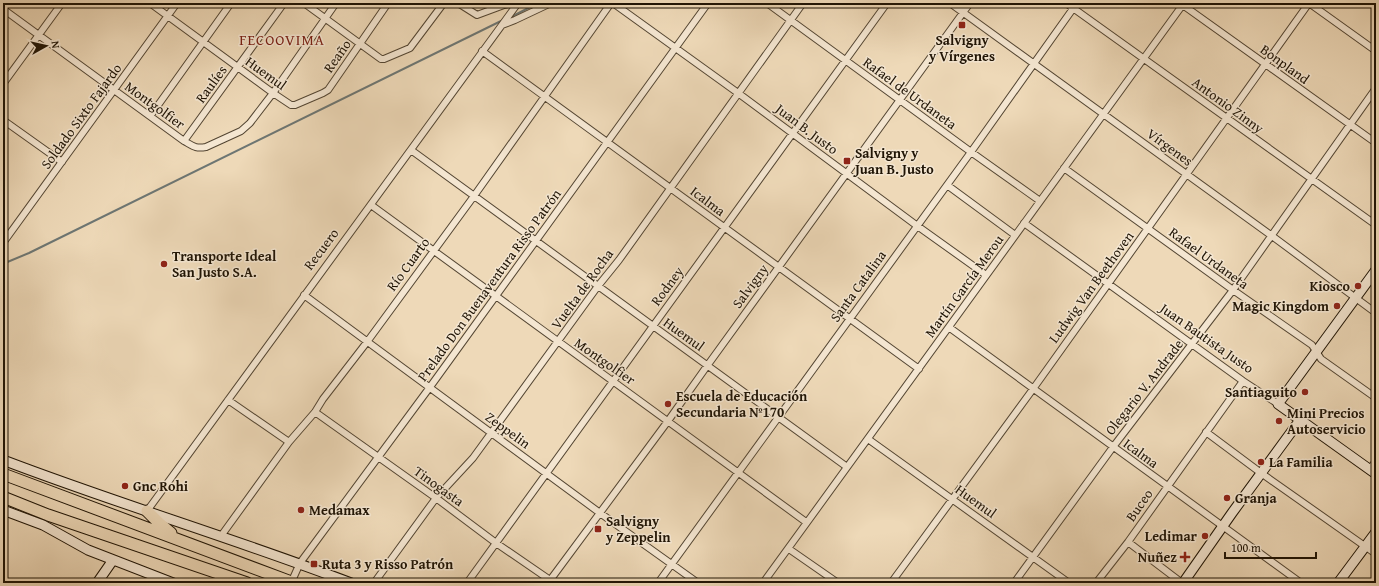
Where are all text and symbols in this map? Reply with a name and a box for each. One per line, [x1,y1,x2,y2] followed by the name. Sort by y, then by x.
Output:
[957,20,967,30] marker: Salvigny y Vírgenes
[26,26,66,66] north arrow
[239,29,325,50] district label: FECOOVIMA
[928,30,995,66] place label: Salvigny y Vírgenes
[318,35,356,77] street label: Reaño
[1256,39,1314,89] street label: Bonpland
[47,40,64,50] text: N
[241,51,291,95] street label: Huemul
[859,52,961,134] street label: Rafael de Urdaneta
[36,59,126,173] street label: Soldado Sixto Fajardo
[190,61,232,107] street label: Raulíes
[1188,72,1268,138] street label: Antonio Zinny
[121,76,189,134] street label: Montgolfier
[770,98,842,159] street label: Juan B. Justo
[1143,124,1197,170] street label: Vírgenes
[853,143,934,179] place label: Salvigny y Juan B. Justo
[842,156,852,166] marker: Salvigny y Juan B. Justo
[686,181,730,221] street label: Icalma
[412,185,566,385] street label: Prelado Don Buenaventura Risso Patrón
[1165,222,1253,294] street label: Rafael Urdaneta
[299,224,343,274] street label: Recuero
[1044,227,1138,347] street label: Ludwig Van Beethoven
[920,230,1008,341] street label: Martín García Merou
[382,233,434,295] street label: Río Cuarto
[546,245,618,333] street label: Vuelta de Rocha
[172,246,277,282] place label: Transporte Ideal San Justo S.A.
[825,246,891,326] street label: Santa Catalina
[159,259,169,269] marker: Transporte Ideal San Justo S.A.
[727,260,773,312] street label: Salvigny
[646,262,688,310] street label: Rodney
[1309,276,1351,296] place label: Kiosco
[1353,281,1363,291] marker: Kiosco
[1232,296,1329,316] place label: Magic Kingdom
[1154,297,1258,378] street label: Juan Bautista Justo
[1332,301,1342,311] marker: Magic Kingdom
[659,312,709,356] street label: Huemul
[570,333,640,389] street label: Montgolfier
[1100,335,1188,439] street label: Olegario V. Andrade
[1225,382,1298,402] place label: Santiaguito
[676,386,808,422] place label: Escuela de Educación Secundaria Nº170
[1300,387,1310,397] marker: Santiaguito
[663,399,673,409] marker: Escuela de Educación Secundaria Nº170
[1287,403,1366,439] place label: Mini Precios Autoservicio
[481,407,535,453] street label: Zeppelin
[1274,416,1284,426] marker: Mini Precios Autoservicio
[1119,433,1163,473] street label: Icalma
[1269,452,1333,472] place label: La Familia
[1256,457,1266,467] marker: La Familia
[410,461,468,511] street label: Tinogasta
[133,476,189,496] place label: Gnc Rohi
[951,479,1001,523] street label: Huemul
[120,481,130,491] marker: Gnc Rohi
[1121,485,1157,525] street label: Buceo
[1235,488,1277,508] place label: Granja
[1222,493,1232,503] marker: Granja
[309,500,370,520] place label: Medamax
[296,505,306,515] marker: Medamax
[605,511,671,547] place label: Salvigny y Zeppelin
[593,524,603,534] marker: Salvigny y Zeppelin
[1145,526,1198,546] place label: Ledimar
[1200,531,1210,541] marker: Ledimar
[1225,534,1316,560] scale bar
[1231,539,1261,556] text: 100 m
[1138,547,1177,567] place label: Nuñez
[1180,552,1190,562] marker: Nuñez
[322,554,454,574] place label: Ruta 3 y Risso Patrón
[309,559,319,569] marker: Ruta 3 y Risso Patrón

